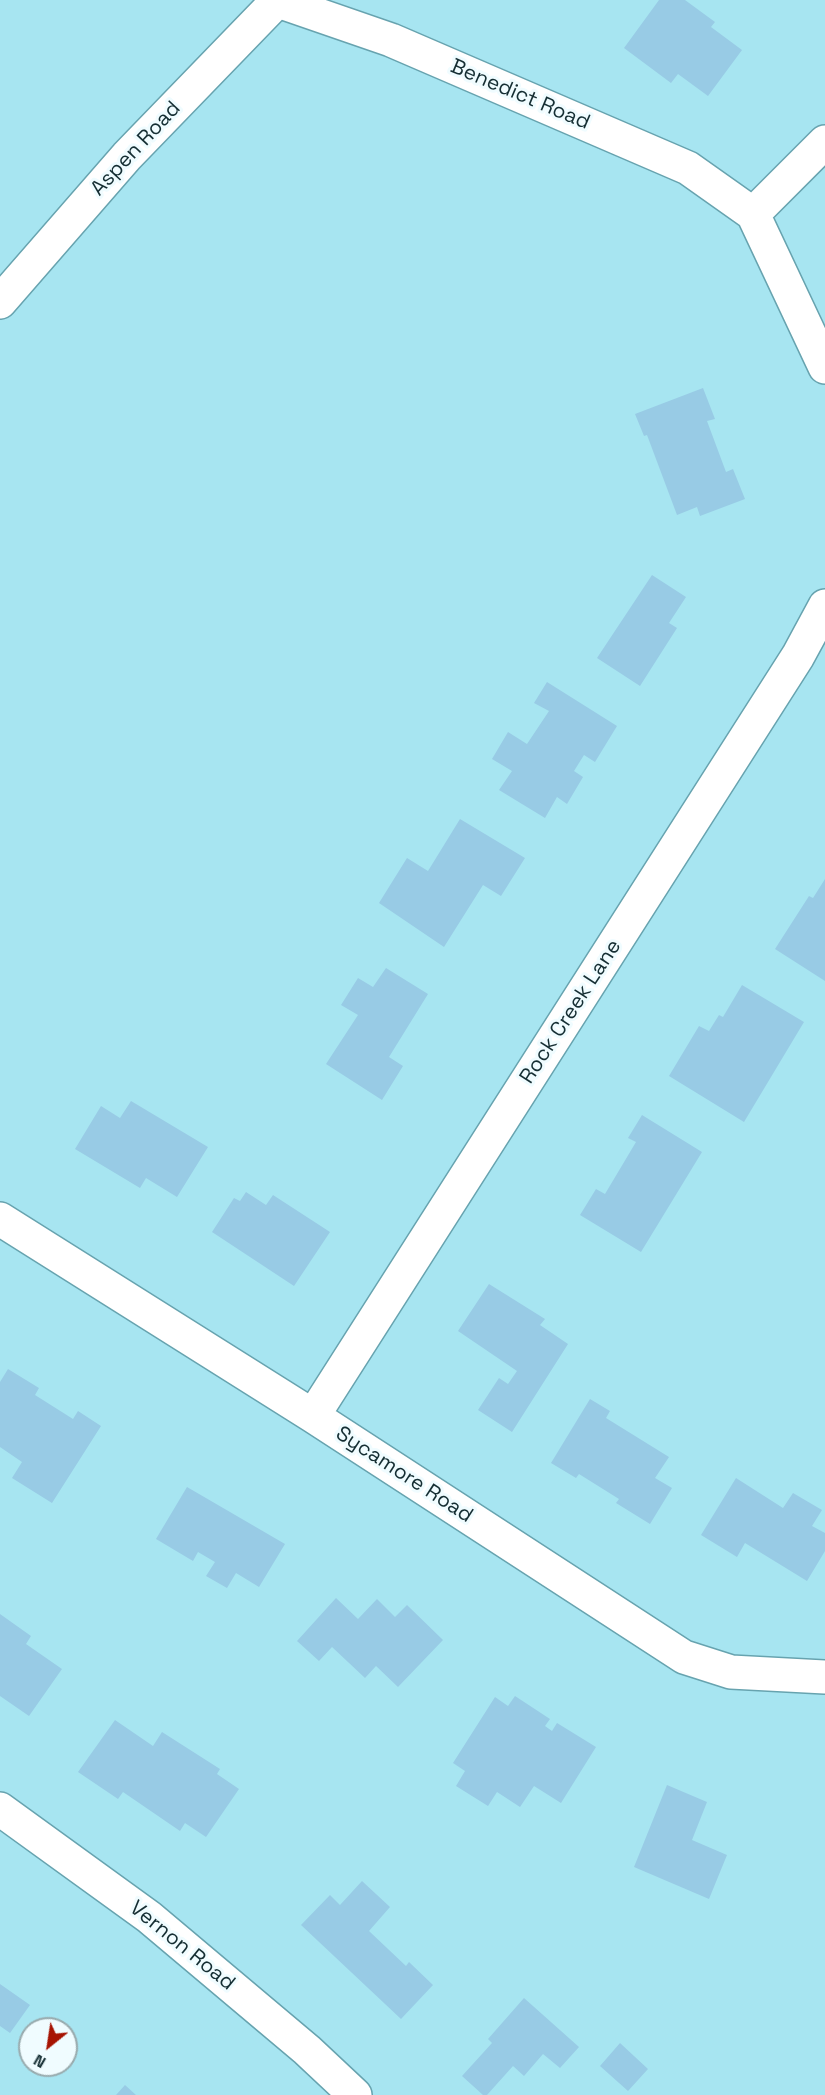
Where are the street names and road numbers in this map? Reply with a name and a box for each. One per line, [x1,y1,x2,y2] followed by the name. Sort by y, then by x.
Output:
[446,54,594,136] street label: Benedict Road
[86,97,186,201] street label: Aspen Road
[515,935,627,1089] street label: Rock Creek Lane
[331,1421,477,1529] street label: Sycamore Road
[124,1896,240,1996] street label: Vernon Road

